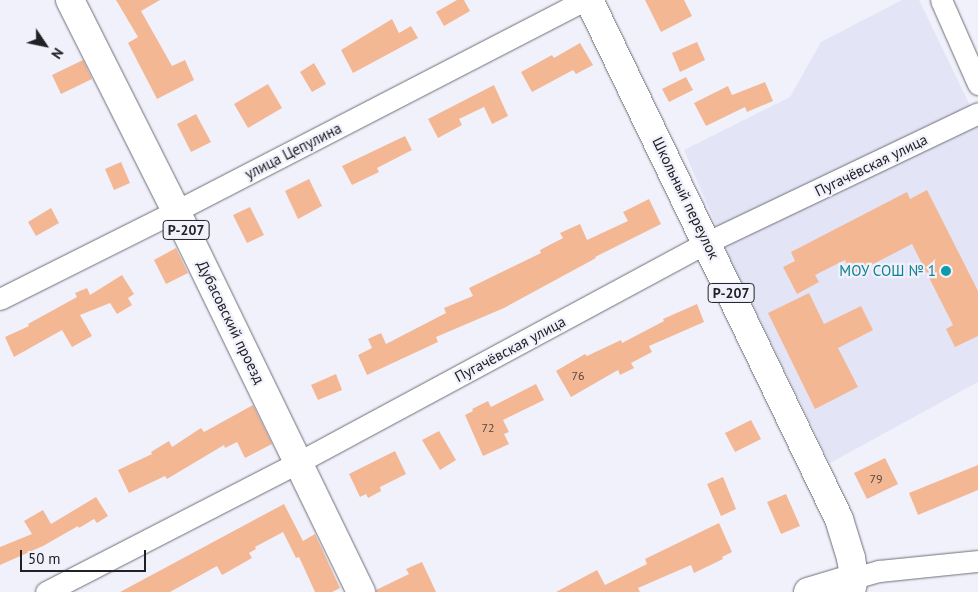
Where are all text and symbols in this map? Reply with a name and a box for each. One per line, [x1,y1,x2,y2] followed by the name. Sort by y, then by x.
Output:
[20,20,70,70] north arrow
[47,45,67,62] text: N
[242,119,344,183] street label: улица Цепулина
[812,130,930,200] street label: Пугачёвская улица
[649,134,723,262] street label: Школьный переулок
[162,218,210,242] road number: Р-207
[193,257,269,387] street label: Дубасовский проезд
[839,262,936,280] place label: МОУ СОШ № 1
[940,265,952,277] marker: МОУ СОШ № 1
[707,282,755,304] road number: Р-207
[451,312,569,386] street label: Пугачёвская улица
[571,369,585,383] house number: 76
[481,421,495,435] house number: 72
[869,472,883,486] house number: 79
[22,540,149,572] scale bar
[28,549,61,568] text: 50 m

